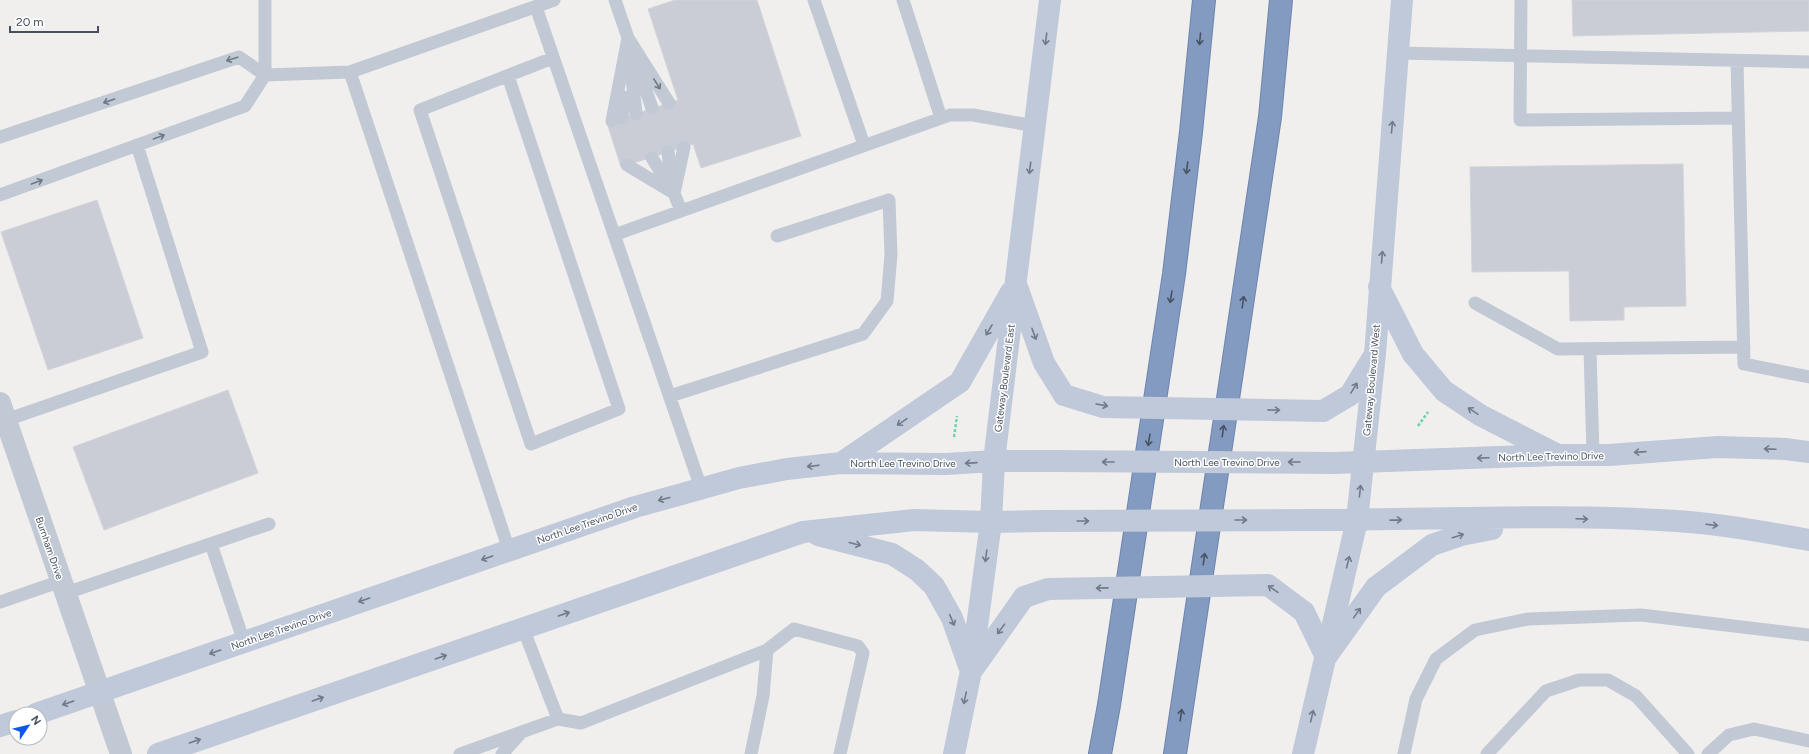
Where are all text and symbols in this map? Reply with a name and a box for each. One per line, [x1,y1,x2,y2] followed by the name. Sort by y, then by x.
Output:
[10,8,98,34] scale bar
[16,15,44,29] text: 20 m
[1042,32,1050,45] one-way arrow
[1196,32,1204,45] one-way arrow
[226,56,239,63] one-way arrow
[654,78,662,90] one-way arrow
[103,97,115,105] one-way arrow
[1389,121,1396,134] one-way arrow
[152,133,164,141] one-way arrow
[1026,161,1034,174] one-way arrow
[1183,161,1191,174] one-way arrow
[30,177,42,185] one-way arrow
[1378,251,1385,264] one-way arrow
[1167,290,1175,303] one-way arrow
[1239,296,1247,309] one-way arrow
[991,323,1018,433] street label: Gateway Boulevard East
[1360,323,1383,437] street label: Gateway Boulevard West
[985,324,993,336] one-way arrow
[1031,327,1038,340] one-way arrow
[1350,382,1358,394] one-way arrow
[1095,402,1108,410] one-way arrow
[1267,406,1280,414] one-way arrow
[1467,406,1479,414] one-way arrow
[897,418,908,426] one-way arrow
[1219,425,1227,438] one-way arrow
[1145,433,1153,446] one-way arrow
[1764,445,1777,452] one-way arrow
[1498,449,1604,464] street label: North Lee Trevino Drive
[1634,449,1647,456] one-way arrow
[1477,454,1490,461] one-way arrow
[1174,456,1280,469] street label: North Lee Trevino Drive
[850,457,956,470] street label: North Lee Trevino Drive
[1102,458,1115,466] one-way arrow
[1288,458,1301,466] one-way arrow
[965,459,978,466] one-way arrow
[807,462,820,470] one-way arrow
[1356,485,1364,498] one-way arrow
[657,496,670,503] one-way arrow
[535,500,640,547] street label: North Lee Trevino Drive
[33,515,66,582] street label: Burnham Drive
[1575,515,1588,522] one-way arrow
[1234,516,1247,524] one-way arrow
[1389,516,1402,523] one-way arrow
[1076,517,1089,525] one-way arrow
[1705,522,1718,529] one-way arrow
[1451,532,1464,539] one-way arrow
[848,541,861,549] one-way arrow
[982,549,990,562] one-way arrow
[1200,553,1208,566] one-way arrow
[481,555,494,562] one-way arrow
[1344,556,1352,569] one-way arrow
[1096,584,1109,592] one-way arrow
[1267,585,1278,593] one-way arrow
[359,597,371,605] one-way arrow
[229,606,334,653] street label: North Lee Trevino Drive
[1353,608,1361,619] one-way arrow
[558,610,570,618] one-way arrow
[949,613,957,625] one-way arrow
[997,623,1005,634] one-way arrow
[209,649,222,656] one-way arrow
[435,652,447,660] one-way arrow
[961,691,969,704] one-way arrow
[312,695,325,702] one-way arrow
[62,700,75,707] one-way arrow
[8,706,48,746] north arrow
[1177,709,1185,722] one-way arrow
[1309,710,1317,723] one-way arrow
[28,713,44,728] text: N
[189,737,201,745] one-way arrow

